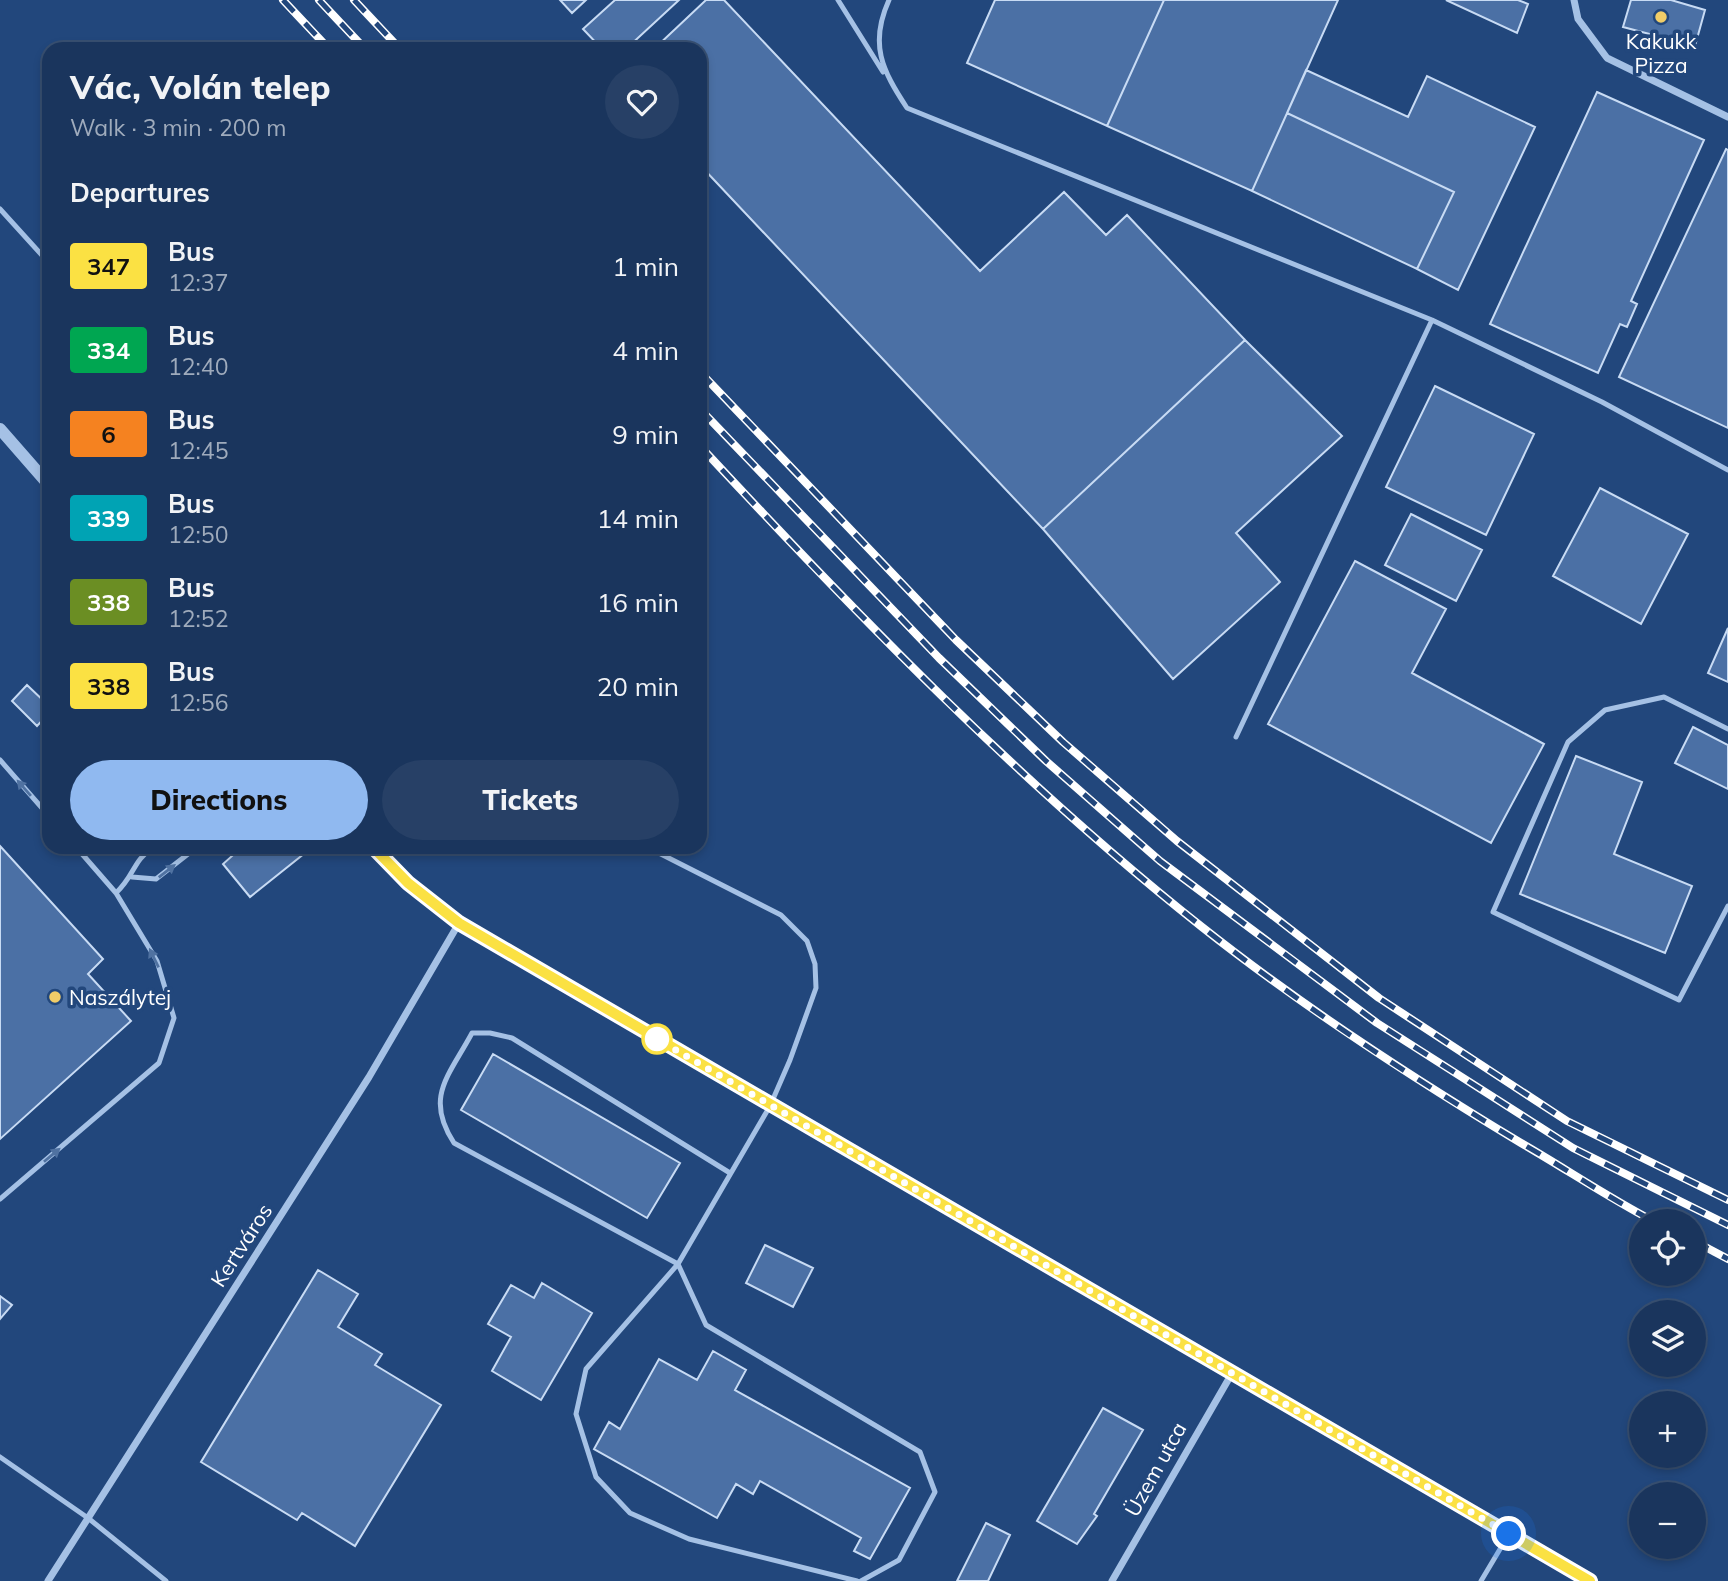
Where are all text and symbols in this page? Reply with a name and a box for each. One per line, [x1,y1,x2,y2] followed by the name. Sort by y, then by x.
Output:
[1653,9,1669,25] marker: Kakukk Pizza
[1626,28,1696,78] place label: Kakukk Pizza
[605,65,679,139] button: heart
[70,66,331,107] text: Vác, Volán telep
[70,113,287,142] text: Walk · 3 min · 200 m
[70,176,210,209] text: Departures
[168,235,214,268] text: Bus
[612,250,679,283] text: 1 min
[87,251,130,281] text: 347
[168,268,228,297] text: 12:37
[168,319,214,352] text: Bus
[612,334,679,367] text: 4 min
[87,335,130,365] text: 334
[168,352,228,381] text: 12:40
[168,403,214,436] text: Bus
[612,418,679,451] text: 9 min
[101,419,116,449] text: 6
[168,436,228,465] text: 12:45
[168,487,214,520] text: Bus
[597,502,679,535] text: 14 min
[87,503,130,533] text: 339
[168,520,228,549] text: 12:50
[168,571,214,604] text: Bus
[597,586,679,619] text: 16 min
[87,587,130,617] text: 338
[168,604,228,633] text: 12:52
[168,655,214,688] text: Bus
[597,670,679,703] text: 20 min
[87,671,130,701] text: 338
[168,688,228,717] text: 12:56
[70,760,368,840] button: Directions
[382,760,679,840] button: Tickets
[17,780,33,797] one-way arrow
[158,863,176,878] one-way arrow
[149,948,160,968] one-way arrow
[69,984,171,1010] place label: Naszálytej
[47,989,63,1005] marker: Naszálytej
[642,1024,672,1054] unlabelled marker
[43,1147,61,1163] one-way arrow
[205,1199,277,1291] street label: Kertváros
[1629,1209,1706,1559] map controls
[1629,1209,1706,1286] button: locate
[1629,1300,1706,1377] button: layers
[1629,1391,1706,1468] button: +
[1119,1417,1191,1521] street label: Üzem utca
[1629,1482,1706,1559] button: −
[1491,1516,1526,1551] your location

